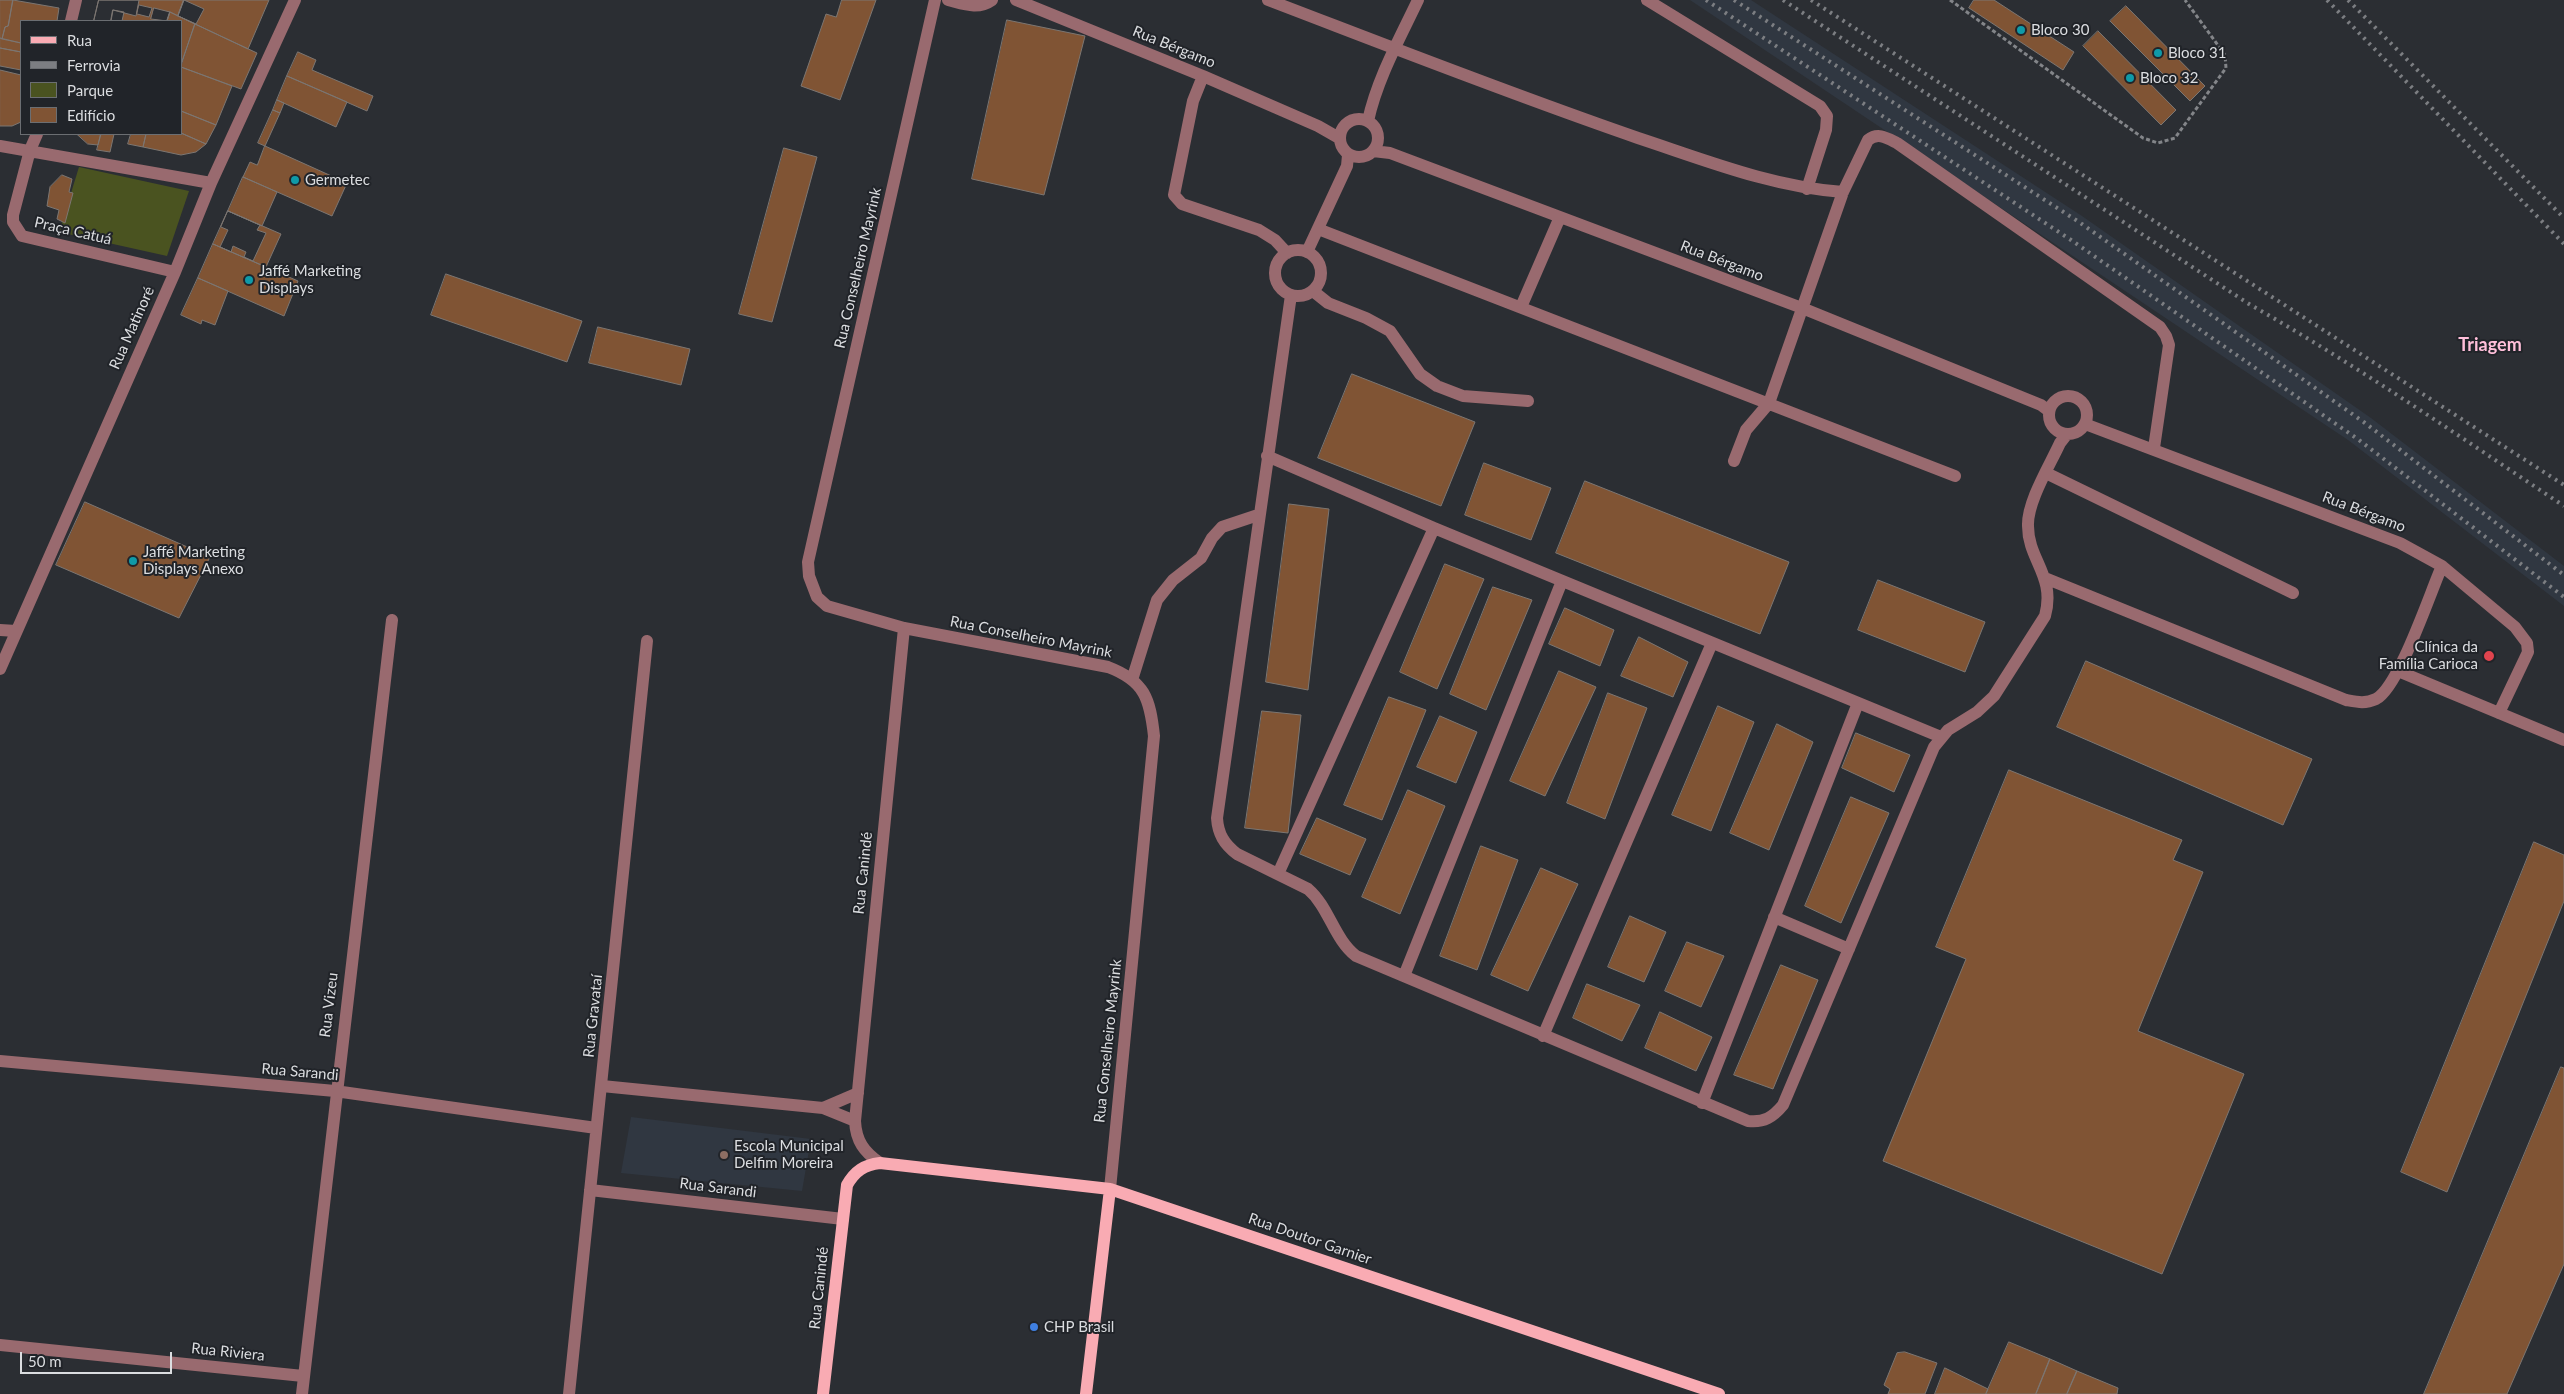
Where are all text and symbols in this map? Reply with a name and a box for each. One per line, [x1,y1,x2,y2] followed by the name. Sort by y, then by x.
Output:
[20,20,182,135] legend
[2031,21,2089,39] place label: Bloco 30
[1130,22,1218,72] street label: Rua Bérgamo
[2015,24,2027,36] marker: Bloco 30
[67,31,92,49] text: Rua
[2168,44,2226,62] place label: Bloco 31
[2152,47,2164,59] marker: Bloco 31
[67,56,120,74] text: Ferrovia
[2140,69,2198,87] place label: Bloco 32
[2124,72,2136,84] marker: Bloco 32
[67,81,113,99] text: Parque
[67,106,115,124] text: Edifício
[305,171,370,189] place label: Germetec
[289,174,301,186] marker: Germetec
[831,186,885,350] street label: Rua Conselheiro Mayrink
[33,213,113,249] street label: Praça Catuá
[1678,237,1766,285] street label: Rua Bérgamo
[259,262,361,297] place label: Jaffé Marketing Displays
[243,274,255,286] marker: Jaffé Marketing Displays
[106,284,158,372] street label: Rua Matinoré
[2458,334,2522,356] district label: Triagem
[2320,488,2408,536] street label: Rua Bérgamo
[143,543,245,578] place label: Jaffé Marketing Displays Anexo
[127,555,139,567] marker: Jaffé Marketing Displays Anexo
[948,612,1114,662] street label: Rua Conselheiro Mayrink
[2379,638,2478,673] place label: Clínica da Família Carioca
[2482,649,2496,663] marker: Clínica da Família Carioca
[850,831,876,915] street label: Rua Canindé
[1090,958,1126,1124] street label: Rua Conselheiro Mayrink
[316,971,342,1039] street label: Rua Vizeu
[580,973,606,1059] street label: Rua Gravataí
[261,1060,339,1084] street label: Rua Sarandi
[734,1137,844,1172] place label: Escola Municipal Delfim Moreira
[718,1149,730,1161] marker: Escola Municipal Delfim Moreira
[678,1174,758,1202] street label: Rua Sarandi
[1246,1209,1374,1269] street label: Rua Doutor Garnier
[806,1246,832,1330] street label: Rua Canindé
[1044,1318,1114,1336] place label: CHP Brasil
[1028,1321,1040,1333] marker: CHP Brasil
[190,1339,266,1365] street label: Rua Riviera
[22,1342,175,1374] scale bar
[28,1352,62,1370] text: 50 m

